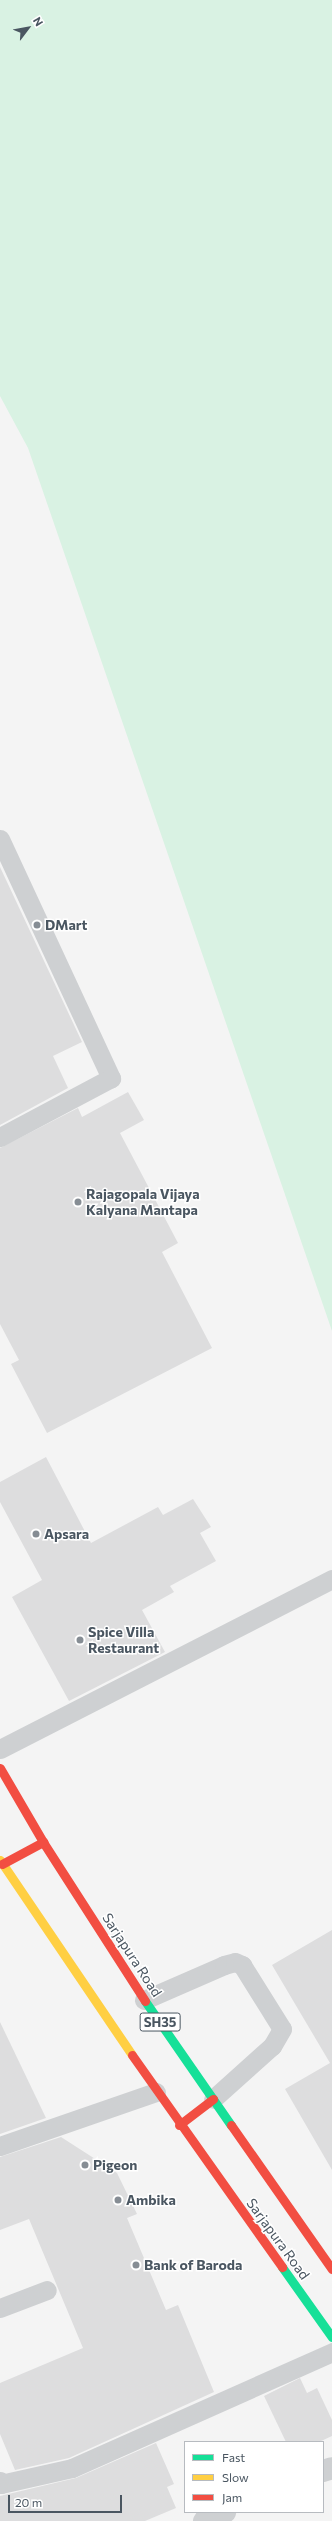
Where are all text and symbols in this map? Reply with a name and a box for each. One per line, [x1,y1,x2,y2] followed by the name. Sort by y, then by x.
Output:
[8,8,48,48] north arrow
[31,14,46,28] text: N
[45,917,87,933] place label: DMart
[32,920,42,930] marker: DMart
[86,1186,200,1218] place label: Rajagopala Vijaya Kalyana Mantapa
[73,1197,83,1207] marker: Rajagopala Vijaya Kalyana Mantapa
[44,1526,89,1542] place label: Apsara
[31,1529,41,1539] marker: Apsara
[88,1624,159,1656] place label: Spice Villa Restaurant
[75,1635,85,1645] marker: Spice Villa Restaurant
[99,1910,165,2000] street label: Sarjapura Road
[139,2011,181,2033] road number: SH35
[93,2157,137,2173] place label: Pigeon
[80,2160,90,2170] marker: Pigeon
[126,2192,176,2208] place label: Ambika
[113,2195,123,2205] marker: Ambika
[243,2195,313,2283] street label: Sarjapura Road
[144,2257,242,2273] place label: Bank of Baroda
[131,2260,141,2270] marker: Bank of Baroda
[184,2441,324,2513] legend
[222,2450,245,2464] text: Fast
[222,2470,249,2484] text: Slow
[10,2487,124,2513] scale bar
[222,2490,242,2504] text: Jam
[15,2495,42,2509] text: 20 m

